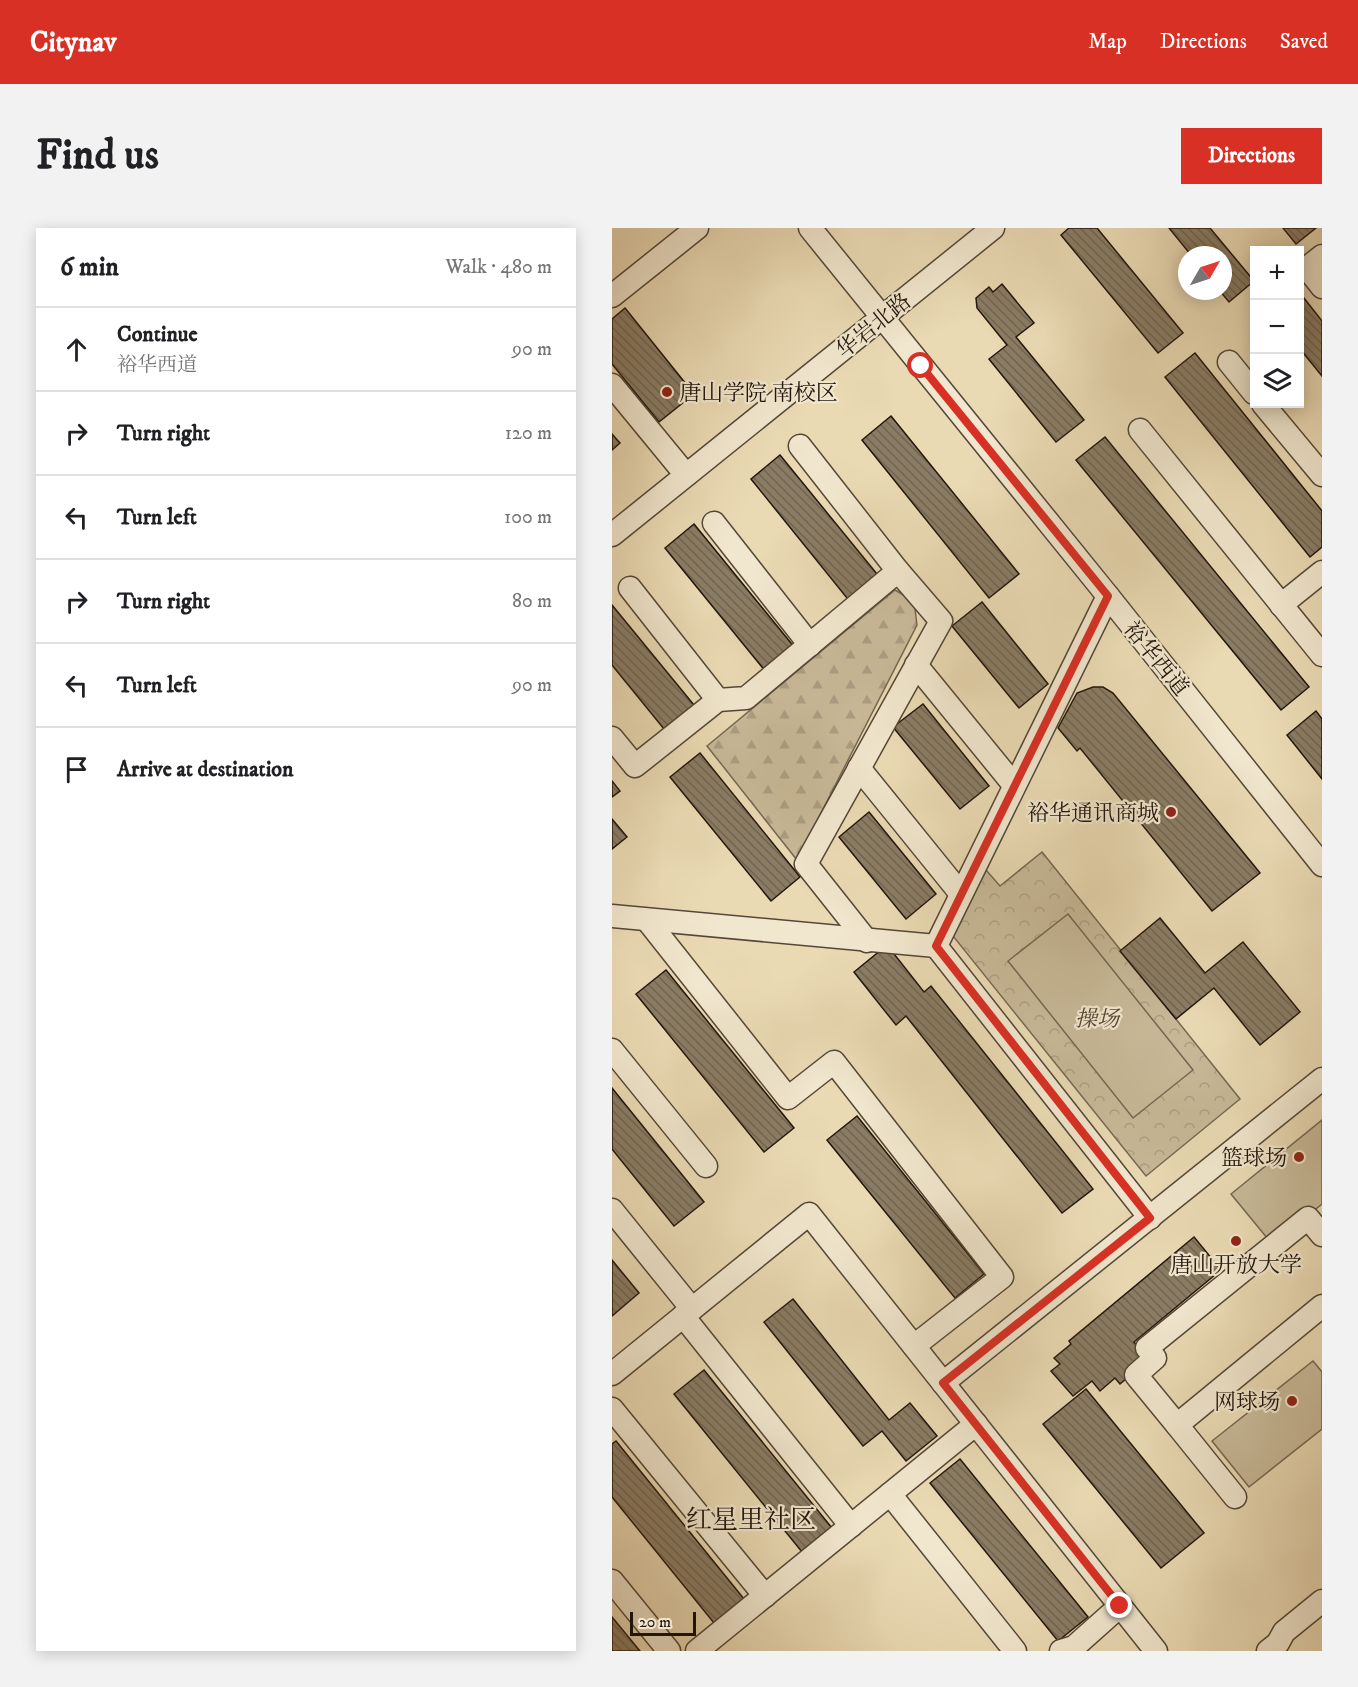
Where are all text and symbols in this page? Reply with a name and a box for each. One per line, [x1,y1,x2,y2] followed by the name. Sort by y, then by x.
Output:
[30,25,117,60] text: Citynav
[1088,29,1127,55] text: Map
[1160,29,1247,55] text: Directions
[1280,29,1328,55] text: Saved
[1181,128,1322,184] button: Directions
[36,130,159,182] text: Find us
[1178,246,1232,300] north arrow
[1250,246,1304,408] map controls
[1250,246,1304,300] button: +
[60,251,119,284] text: 6 min
[445,255,552,280] text: Walk · 480 m
[831,288,917,364] street label: 华岩北路
[1250,300,1304,354] button: −
[117,321,198,348] text: Continue
[60,333,93,366] icon: ahead
[512,337,552,362] text: 90 m
[907,352,933,378] route start
[117,353,197,378] text: 裕华西道
[1250,354,1304,408] button: layers
[679,380,838,407] place label: 唐山学院 南校区
[660,385,674,399] marker: 唐山学院 南校区
[60,417,93,450] icon: right
[117,420,210,447] text: Turn right
[505,421,552,446] text: 120 m
[60,501,93,534] icon: left
[117,504,197,531] text: Turn left
[504,505,552,530] text: 100 m
[60,585,93,618] icon: right
[117,588,210,615] text: Turn right
[512,589,552,614] text: 80 m
[1118,616,1194,702] street label: 裕华西道
[60,669,93,702] icon: left
[117,672,197,699] text: Turn left
[512,673,552,698] text: 90 m
[60,753,93,786] icon: arrive
[117,756,294,783] text: Arrive at destination
[1027,800,1159,827] place label: 裕华通讯商城
[1164,805,1178,819] marker: 裕华通讯商城
[1075,1006,1121,1033] park label: 操场
[1221,1145,1287,1172] place label: 篮球场
[1292,1150,1306,1164] marker: 篮球场
[1229,1234,1243,1248] marker: 唐山开放大学
[1170,1252,1302,1279] place label: 唐山开放大学
[1214,1389,1280,1416] place label: 网球场
[1285,1394,1299,1408] marker: 网球场
[686,1504,816,1537] district label: 红星里社区
[1106,1592,1132,1618] route end
[630,1609,696,1636] scale bar
[639,1612,671,1632] text: 20 m

